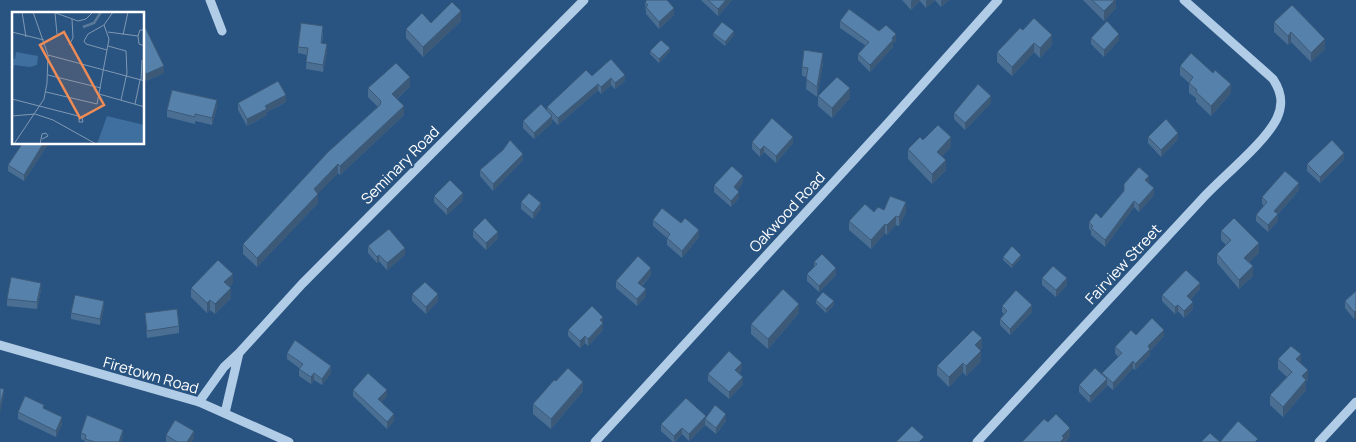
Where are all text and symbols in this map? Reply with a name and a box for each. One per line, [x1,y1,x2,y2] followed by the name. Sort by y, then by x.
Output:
[12,12,145,145] inset map
[356,121,444,209] street label: Seminary Road
[744,167,830,257] street label: Oakwood Road
[1080,219,1166,309] street label: Fairview Street
[101,351,201,399] street label: Firetown Road

